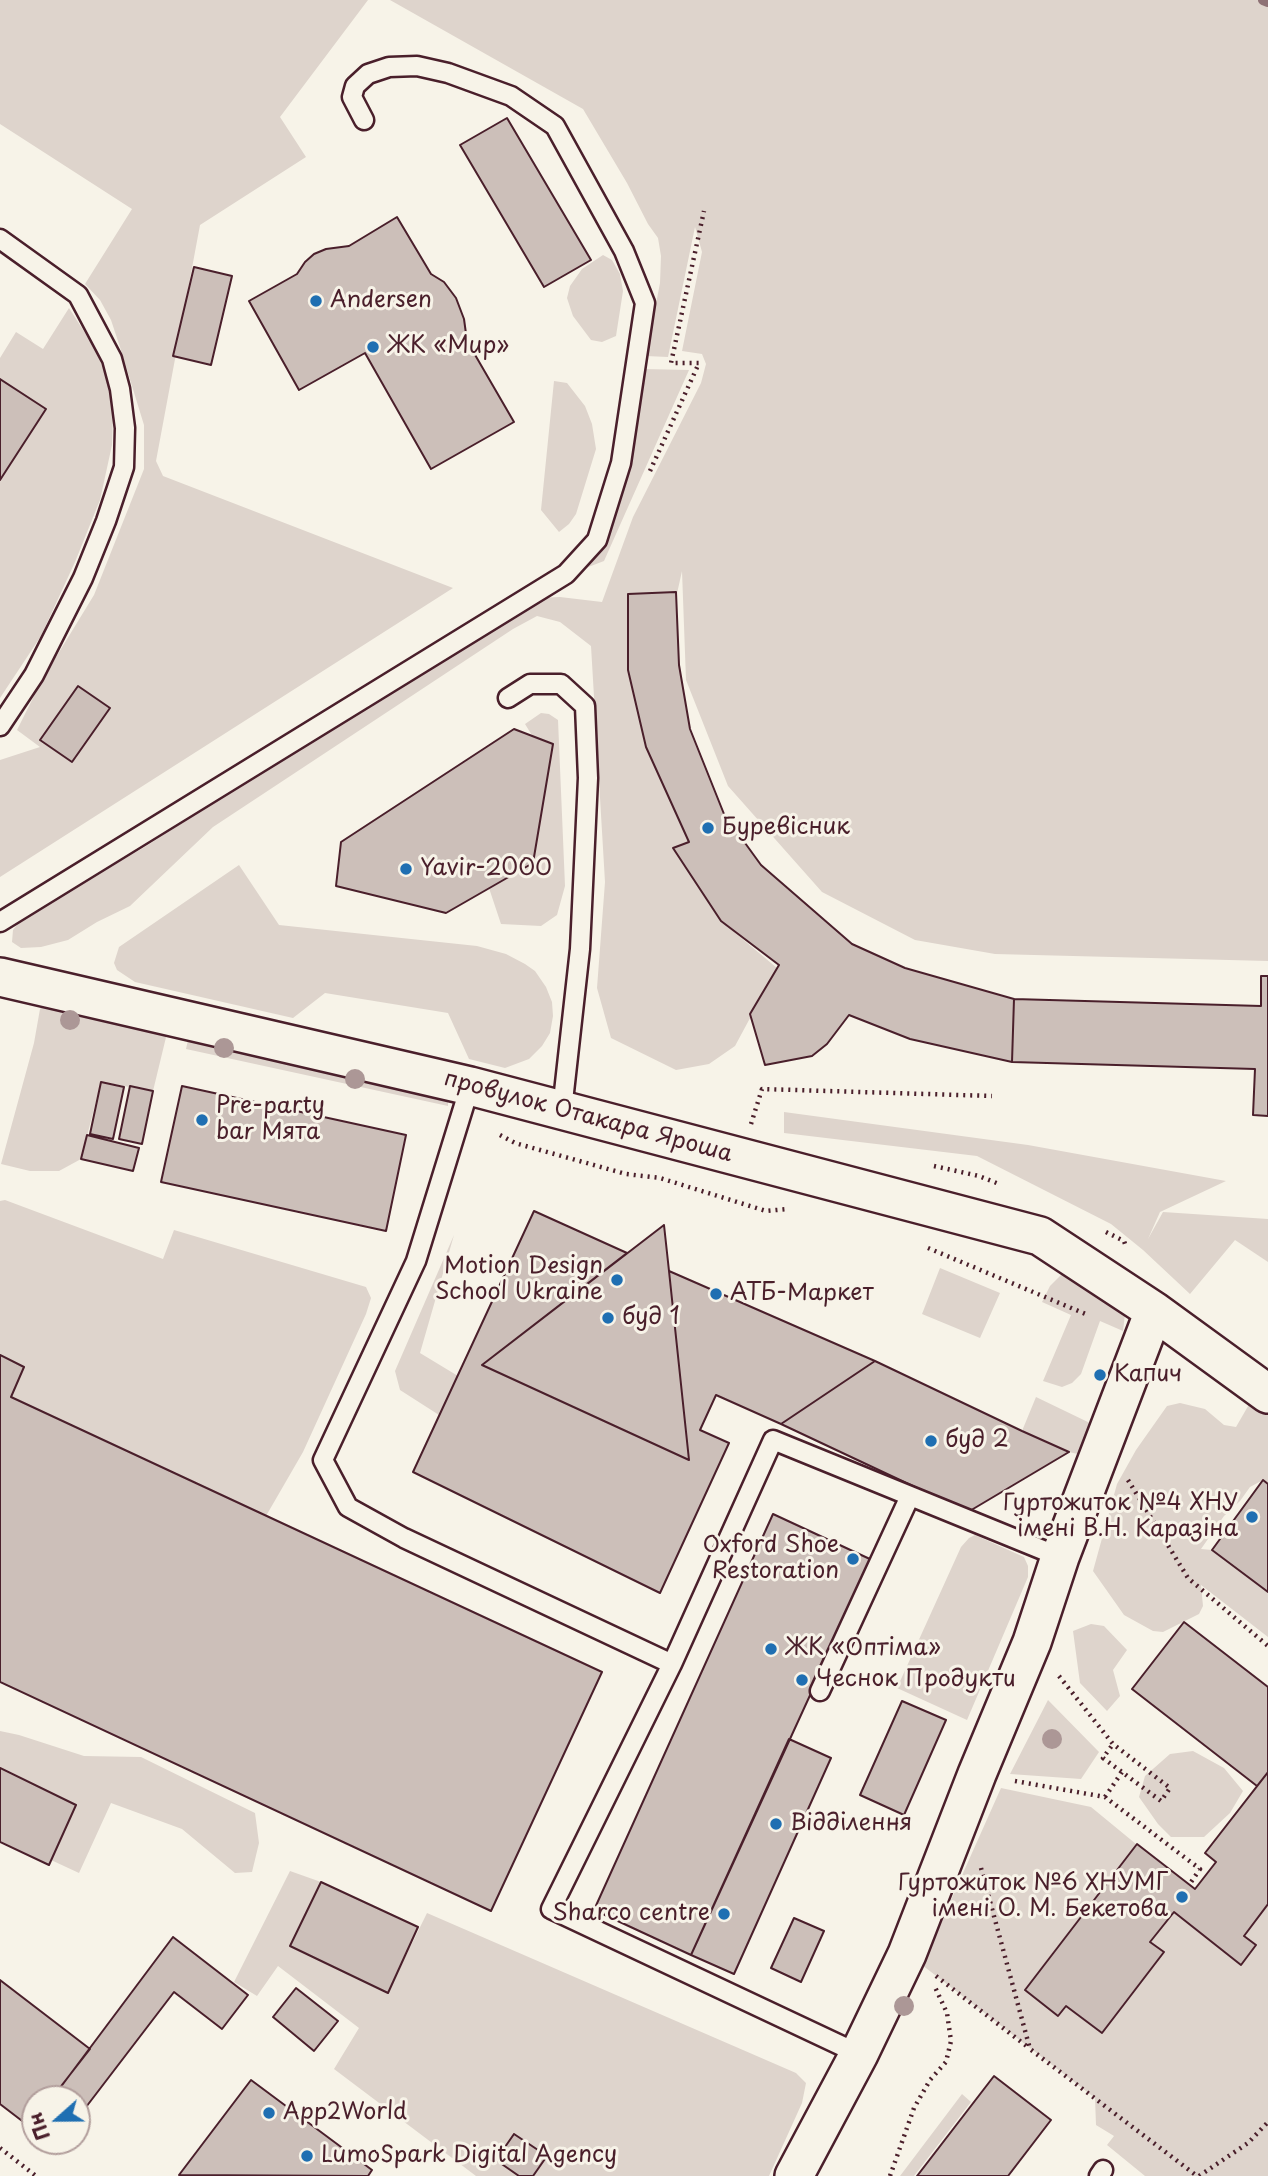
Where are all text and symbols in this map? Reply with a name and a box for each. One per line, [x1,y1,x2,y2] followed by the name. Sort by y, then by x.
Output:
[330,287,432,315] place label: Andersen
[308,293,324,309] marker: Andersen
[387,333,509,361] place label: ЖК «Мир»
[365,339,381,355] marker: ЖК «Мир»
[722,814,850,842] place label: Буревісник
[700,820,716,836] marker: Буревісник
[420,855,552,883] place label: Yavir-2000
[398,861,414,877] marker: Yavir-2000
[441,1065,735,1169] street label: провулок Отакара Яроша
[216,1093,325,1147] place label: Pre-party bar Мята
[194,1112,210,1128] marker: Pre-party bar Мята
[435,1253,603,1307] place label: Motion Design School Ukraine
[609,1272,625,1288] marker: Motion Design School Ukraine
[730,1280,874,1308] place label: АТБ-Маркет
[708,1286,724,1302] marker: АТБ-Маркет
[622,1304,680,1332] place label: буд 1
[600,1310,616,1326] marker: буд 1
[1114,1361,1182,1389] place label: Капич
[1092,1367,1108,1383] marker: Капич
[945,1427,1009,1455] place label: буд 2
[923,1433,939,1449] marker: буд 2
[1003,1490,1238,1544] place label: Гуртожиток №4 ХНУ імені В.Н. Каразіна
[1244,1509,1260,1525] marker: Гуртожиток №4 ХНУ імені В.Н. Каразіна
[702,1532,839,1586] place label: Oxford Shoe Restoration
[845,1551,861,1567] marker: Oxford Shoe Restoration
[785,1635,941,1663] place label: ЖК «Оптіма»
[763,1641,779,1657] marker: ЖК «Оптіма»
[816,1666,1016,1694] place label: Чеснок Продукти
[794,1672,810,1688] marker: Чеснок Продукти
[790,1810,912,1838] place label: Відділення
[768,1816,784,1832] marker: Відділення
[898,1870,1168,1924] place label: Гуртожиток №6 ХНУМГ імені О. М. Бекетова
[1174,1889,1190,1905] marker: Гуртожиток №6 ХНУМГ імені О. М. Бекетова
[552,1900,710,1928] place label: Sharco centre
[716,1906,732,1922] marker: Sharco centre
[21,2085,91,2155] north arrow
[283,2099,407,2127] place label: App2World
[261,2105,277,2121] marker: App2World
[20,2109,56,2145] text: Пн
[321,2142,617,2170] place label: LumoSpark Digital Agency
[299,2148,315,2164] marker: LumoSpark Digital Agency

